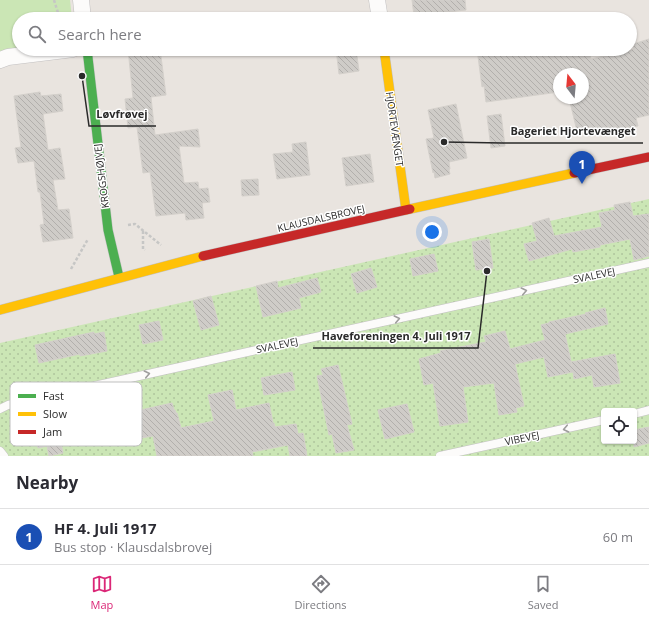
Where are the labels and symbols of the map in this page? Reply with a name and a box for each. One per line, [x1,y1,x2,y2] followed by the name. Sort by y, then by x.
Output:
[553,68,589,104] north arrow
[383,91,407,168] street label: HJORTEVÆNGET
[89,103,156,126] callout: Løvfrøvej
[96,106,148,121] text: Løvfrøvej
[502,120,643,143] callout: Bageriet Hjortevænget
[510,123,636,138] text: Bageriet Hjortevænget
[90,143,112,209] street label: KROGSHØJVEJ
[569,151,595,184] pin: 1
[276,201,366,235] street label: KLAUSDALSBROVEJ
[422,222,442,242] your location
[572,264,616,286] street label: SVALEVEJ
[520,287,527,295] one-way arrow
[394,315,400,323] one-way arrow
[313,325,478,348] callout: Haveforeningen 4. Juli 1917
[322,328,470,343] text: Haveforeningen 4. Juli 1917
[255,334,299,356] street label: SVALEVEJ
[144,371,150,379] one-way arrow
[10,382,142,446] legend
[43,388,64,403] text: Fast
[43,406,67,421] text: Slow
[42,424,62,439] text: Jam
[563,424,569,432] one-way arrow
[503,428,541,448] street label: VIBEVEJ

